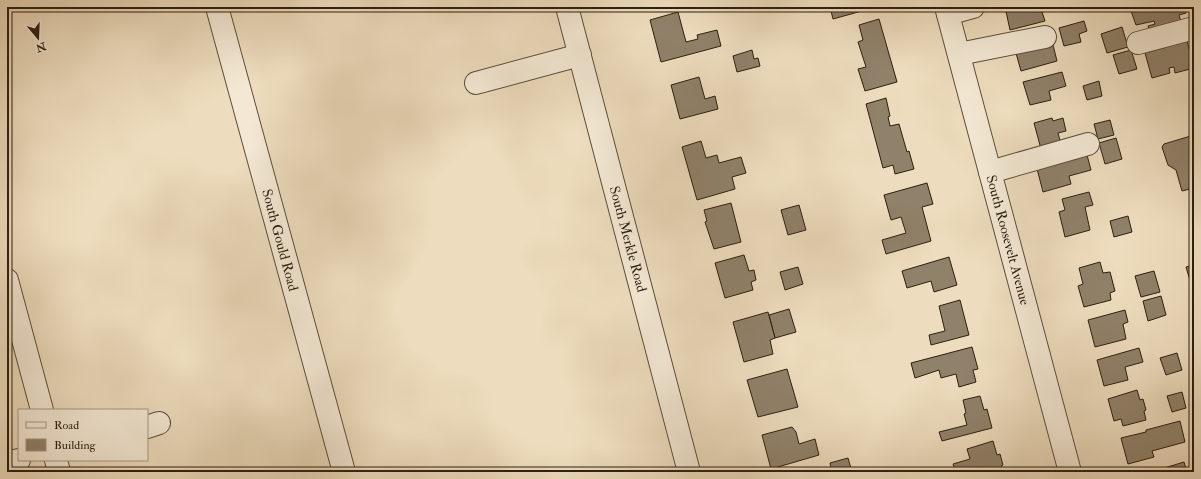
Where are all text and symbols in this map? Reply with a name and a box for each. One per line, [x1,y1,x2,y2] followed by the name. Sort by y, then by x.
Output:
[18,18,58,58] north arrow
[33,39,49,55] text: N
[982,173,1034,307] street label: South Roosevelt Avenue
[606,184,650,294] street label: South Merkle Road
[258,187,302,293] street label: South Gould Road
[18,409,148,461] legend
[54,418,79,433] text: Road
[54,438,97,453] text: Building

